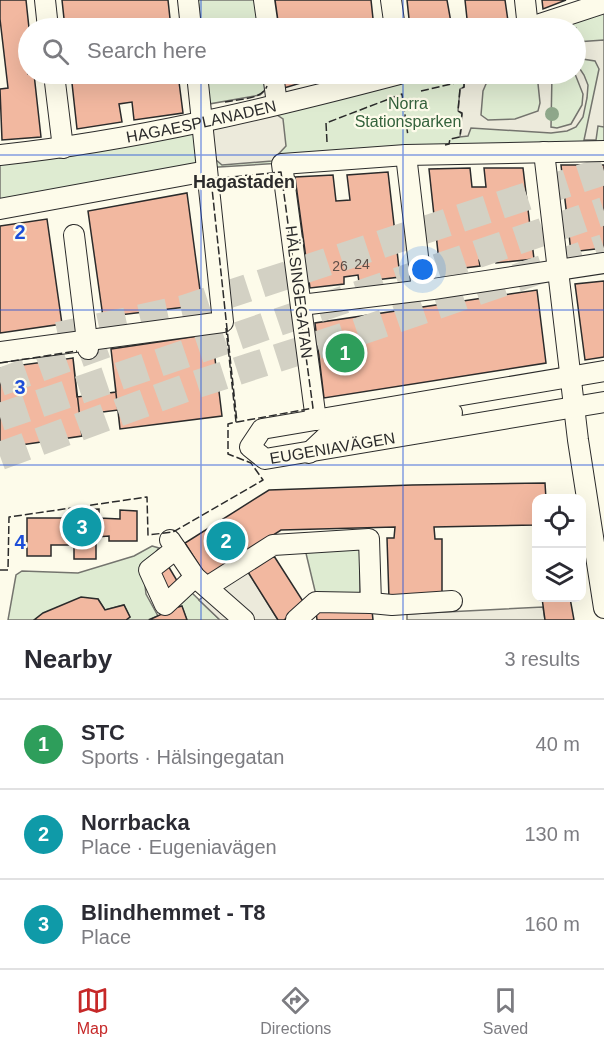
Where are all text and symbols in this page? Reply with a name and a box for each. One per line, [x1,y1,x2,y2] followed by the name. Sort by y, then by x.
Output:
[18,18,586,84] search box
[39,35,72,68] icon: search
[87,38,207,63] text: Search here
[355,95,461,130] park label: Norra Stationsparken
[125,97,278,145] street label: HAGAESPLANADEN
[193,172,295,192] district label: Hagastaden
[14,221,26,243] text: 2
[282,225,316,359] street label: HÄLSINGEGATAN
[408,255,437,284] your location
[354,256,370,272] house number: 24
[332,258,348,274] house number: 26
[326,330,364,376] pin: 1
[14,376,26,398] text: 3
[268,429,396,467] street label: EUGENIAVÄGEN
[532,494,586,602] map controls
[532,494,586,548] button: locate
[62,504,101,550] pin: 3
[206,518,246,564] pin: 2
[14,531,26,553] text: 4
[532,548,586,602] button: layers
[24,644,112,674] text: Nearby
[504,648,580,670] text: 3 results
[81,720,125,745] text: STC
[38,733,49,755] text: 1
[536,733,580,755] text: 40 m
[81,746,284,768] text: Sports · Hälsingegatan
[81,810,190,835] text: Norrbacka
[38,823,49,845] text: 2
[524,823,580,845] text: 130 m
[81,836,277,858] text: Place · Eugeniavägen
[81,900,266,925] text: Blindhemmet - T8
[38,913,49,935] text: 3
[524,913,580,935] text: 160 m
[81,926,131,948] text: Place
[76,984,109,1038] tab: Map
[260,984,331,1038] tab: Directions
[483,984,528,1038] tab: Saved

